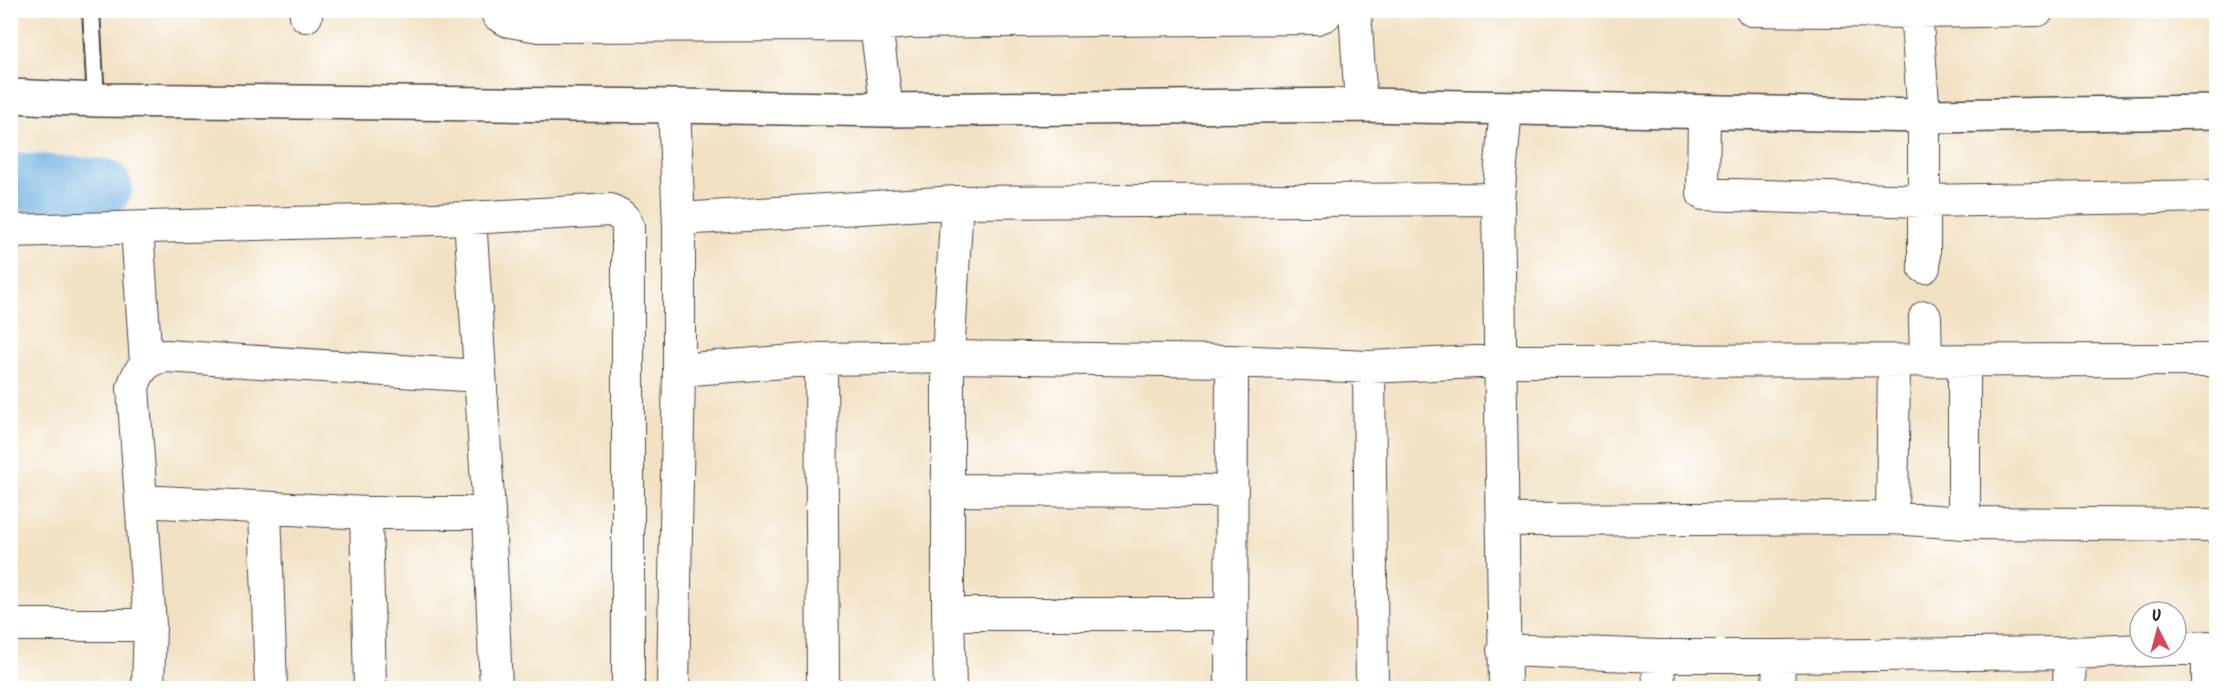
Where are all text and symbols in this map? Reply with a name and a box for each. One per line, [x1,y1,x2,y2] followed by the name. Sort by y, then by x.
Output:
[2128,600,2188,660] north arrow
[2151,604,2163,630] text: U

